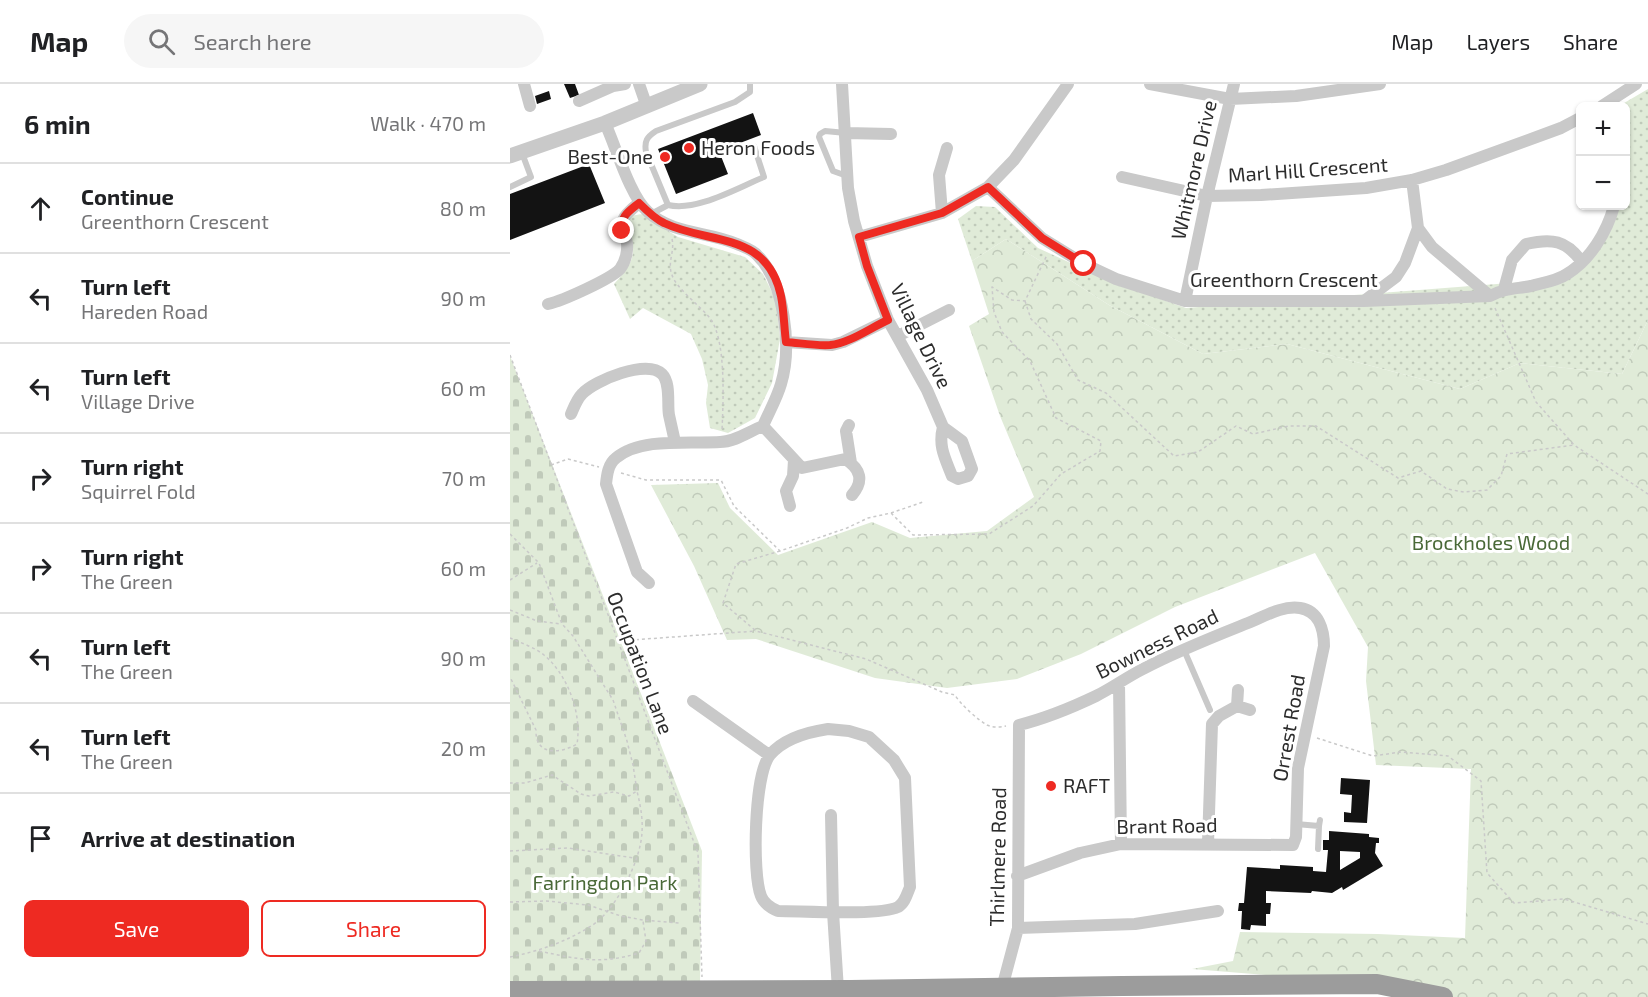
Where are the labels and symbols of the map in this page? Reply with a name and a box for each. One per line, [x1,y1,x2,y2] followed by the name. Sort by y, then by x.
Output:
[1165,98,1221,242] street label: Whitmore Drive
[701,135,815,159] place label: Heron Foods
[682,141,696,155] marker: Heron Foods
[567,144,653,168] place label: Best-One
[658,150,672,164] marker: Best-One
[1227,151,1389,187] street label: Marl Hill Crescent
[608,217,634,243] route end
[1070,250,1096,276] route start
[1190,267,1378,291] street label: Greenthorn Crescent
[886,279,958,392] street label: Village Drive
[1412,530,1570,554] park label: Brockholes Wood
[603,588,679,737] street label: Occupation Lane
[1091,603,1222,683] street label: Bowness Road
[1267,672,1309,783] street label: Orrest Road
[1063,773,1111,797] place label: RAFT
[1044,779,1058,793] marker: RAFT
[984,787,1010,927] street label: Thirlmere Road
[1116,812,1218,838] street label: Brant Road
[533,870,677,894] park label: Farringdon Park

